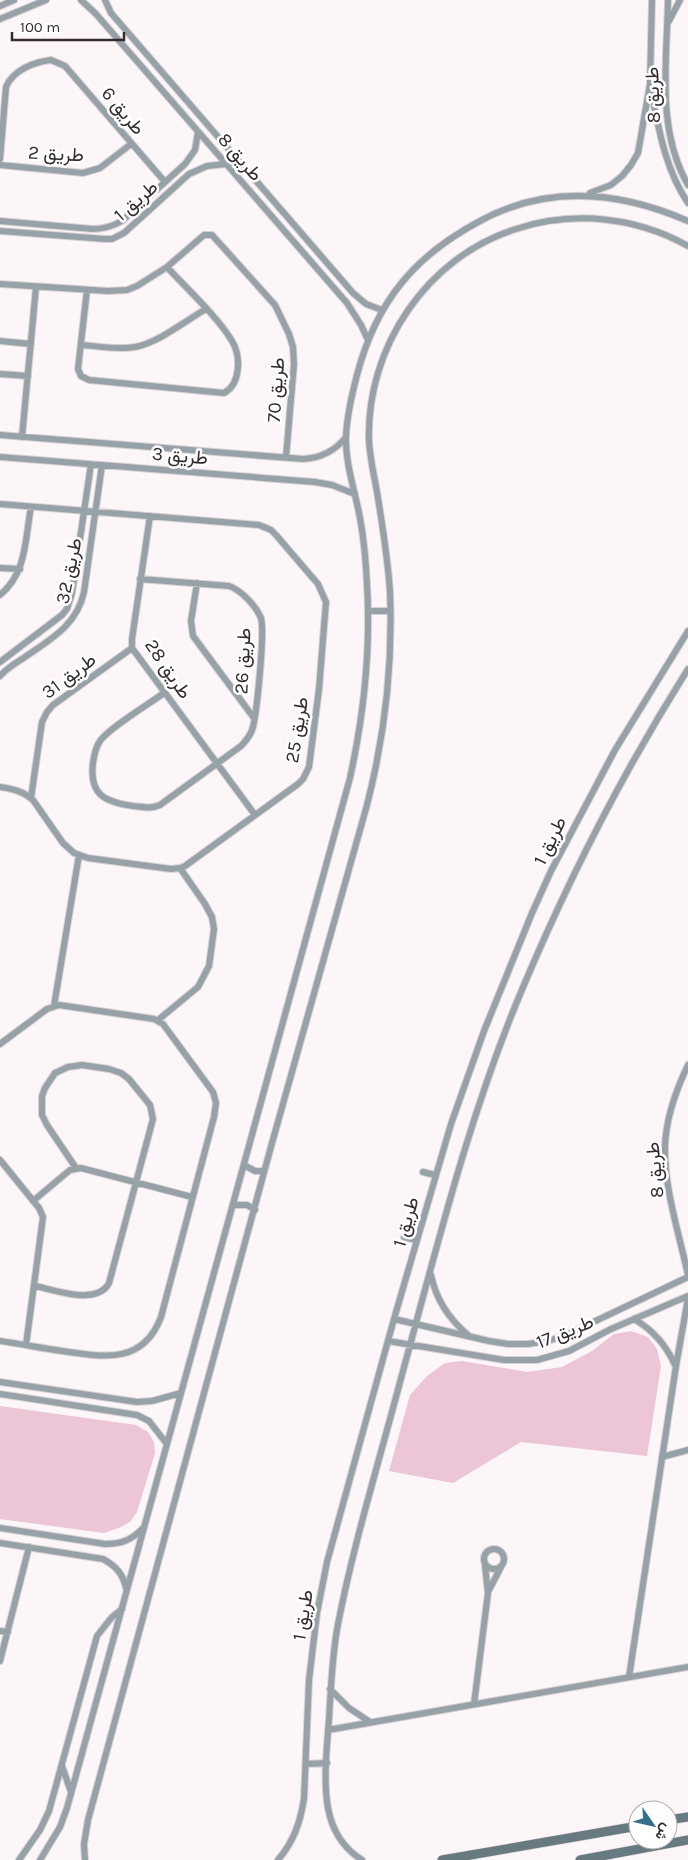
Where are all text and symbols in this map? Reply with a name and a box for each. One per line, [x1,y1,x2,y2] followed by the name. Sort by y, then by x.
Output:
[12,10,125,42] scale bar
[20,18,60,36] text: 100 m
[641,66,665,124] street label: طريق 8
[97,83,149,139] street label: طريق 6
[213,128,267,186] street label: طريق 8
[28,142,84,166] street label: طريق 2
[110,176,162,226] street label: طريق 1
[263,357,289,423] street label: طريق 70
[151,443,209,469] street label: طريق 3
[51,536,87,606] street label: طريق 32
[230,627,256,695] street label: طريق 26
[140,635,196,703] street label: طريق 28
[38,648,100,704] street label: طريق 31
[281,695,313,765] street label: طريق 25
[529,813,571,869] street label: طريق 1
[642,1141,668,1199] street label: طريق 8
[388,1194,424,1250] street label: طريق 1
[533,1311,597,1353] street label: طريق 17
[288,1588,318,1642] street label: طريق 1
[628,1800,678,1850] north arrow
[652,1820,675,1844] text: ش

